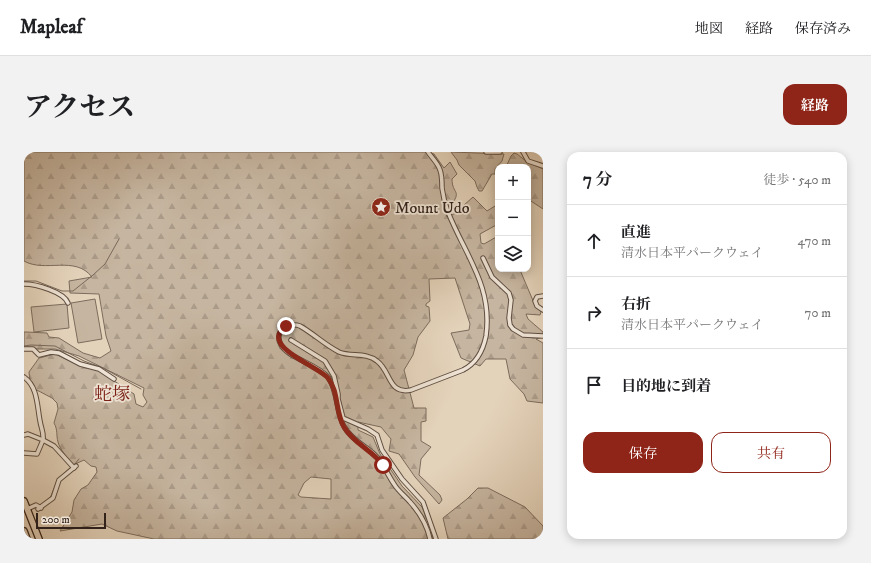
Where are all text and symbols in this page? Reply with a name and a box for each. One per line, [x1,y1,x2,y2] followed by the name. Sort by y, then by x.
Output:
[20,16,83,39] text: Mapleaf
[695,20,723,38] text: 地図
[745,20,773,38] text: 経路
[795,20,851,38] text: 保存済み
[783,84,847,125] button: 経路
[24,90,135,125] text: アクセス
[495,164,531,272] map controls
[495,164,531,200] button: +
[583,169,613,191] text: 7 分
[763,172,831,188] text: 徒歩 · 540 m
[370,196,392,218] place icon: Mount Udo
[395,198,470,218] place label: Mount Udo
[495,200,531,236] button: −
[621,223,651,242] text: 直進
[583,230,605,252] icon: ahead
[798,233,831,249] text: 470 m
[495,236,531,272] button: layers
[621,245,763,261] text: 清水日本平パークウェイ
[621,295,651,314] text: 右折
[583,302,605,324] icon: right
[805,305,831,321] text: 70 m
[277,317,295,335] route end
[621,317,763,333] text: 清水日本平パークウェイ
[583,374,605,396] icon: arrive
[621,377,711,396] text: 目的地に到着
[94,384,130,406] district label: 蛇塚
[583,432,703,473] button: 保存
[711,432,831,473] button: 共有
[374,456,392,474] route start
[36,511,106,530] scale bar
[42,513,70,527] text: 200 m

